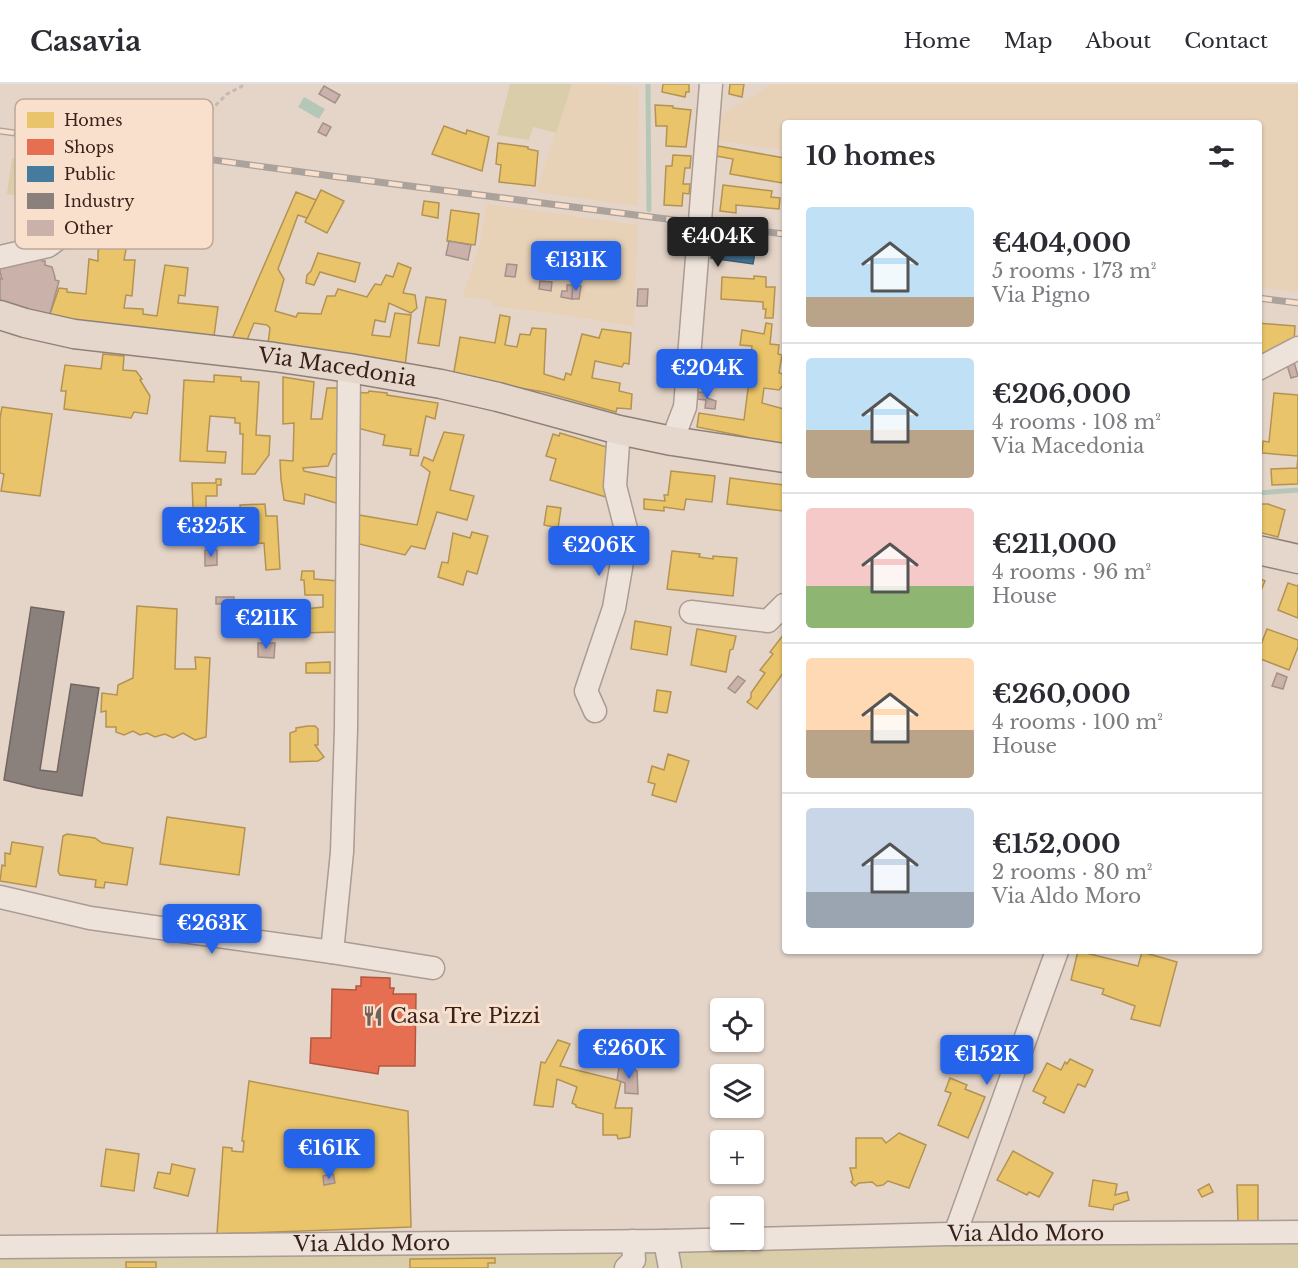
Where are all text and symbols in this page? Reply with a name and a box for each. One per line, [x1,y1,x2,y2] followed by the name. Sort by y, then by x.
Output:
[30,24,141,59] text: Casavia
[904,28,971,54] text: Home
[1004,28,1052,54] text: Map
[1085,28,1151,54] text: About
[1184,28,1268,54] text: Contact
[15,99,213,249] legend
[64,110,122,130] text: Homes
[64,137,114,157] text: Shops
[806,140,936,172] text: 10 homes
[1205,140,1238,173] icon: filters
[64,164,116,184] text: Public
[64,191,135,211] text: Industry
[676,217,760,268] pin: €404K
[64,218,113,238] text: Other
[681,224,755,248] text: €404K
[992,227,1131,259] text: €404,000
[854,231,926,303] icon: home
[534,241,618,292] pin: €131K
[545,248,607,272] text: €131K
[992,259,1156,283] text: 5 rooms · 173 m²
[992,283,1090,307] text: Via Pigno
[256,342,419,393] street label: Via Macedonia
[665,349,749,400] pin: €204K
[670,356,744,380] text: €204K
[992,378,1131,410] text: €206,000
[854,382,926,454] icon: home
[992,410,1161,434] text: 4 rooms · 108 m²
[992,434,1144,458] text: Via Macedonia
[169,507,253,558] pin: €325K
[176,514,246,538] text: €325K
[557,526,641,577] pin: €206K
[992,528,1117,560] text: €211,000
[854,532,926,604] icon: home
[562,533,636,557] text: €206K
[992,560,1151,584] text: 4 rooms · 96 m²
[992,584,1057,608] text: House
[224,599,308,650] pin: €211K
[235,606,297,630] text: €211K
[992,678,1131,710] text: €260,000
[854,682,926,754] icon: home
[992,710,1163,734] text: 4 rooms · 100 m²
[992,734,1057,758] text: House
[992,828,1121,860] text: €152,000
[854,832,926,904] icon: home
[992,860,1153,884] text: 2 rooms · 80 m²
[992,884,1141,908] text: Via Aldo Moro
[170,904,254,955] pin: €263K
[177,911,247,935] text: €263K
[710,998,764,1250] map controls
[710,998,764,1052] button: locate
[390,1003,540,1029] place label: Casa Tre Pizzi
[361,1004,385,1028] restaurant icon: Casa Tre Pizzi
[587,1029,671,1080] pin: €260K
[945,1035,1029,1086] pin: €152K
[592,1036,666,1060] text: €260K
[954,1042,1020,1066] text: €152K
[710,1064,764,1118] button: layers
[287,1129,371,1180] pin: €161K
[710,1130,764,1184] button: +
[298,1136,360,1160] text: €161K
[710,1196,764,1250] button: −
[947,1220,1104,1247] street label: Via Aldo Moro
[293,1230,450,1257] street label: Via Aldo Moro

